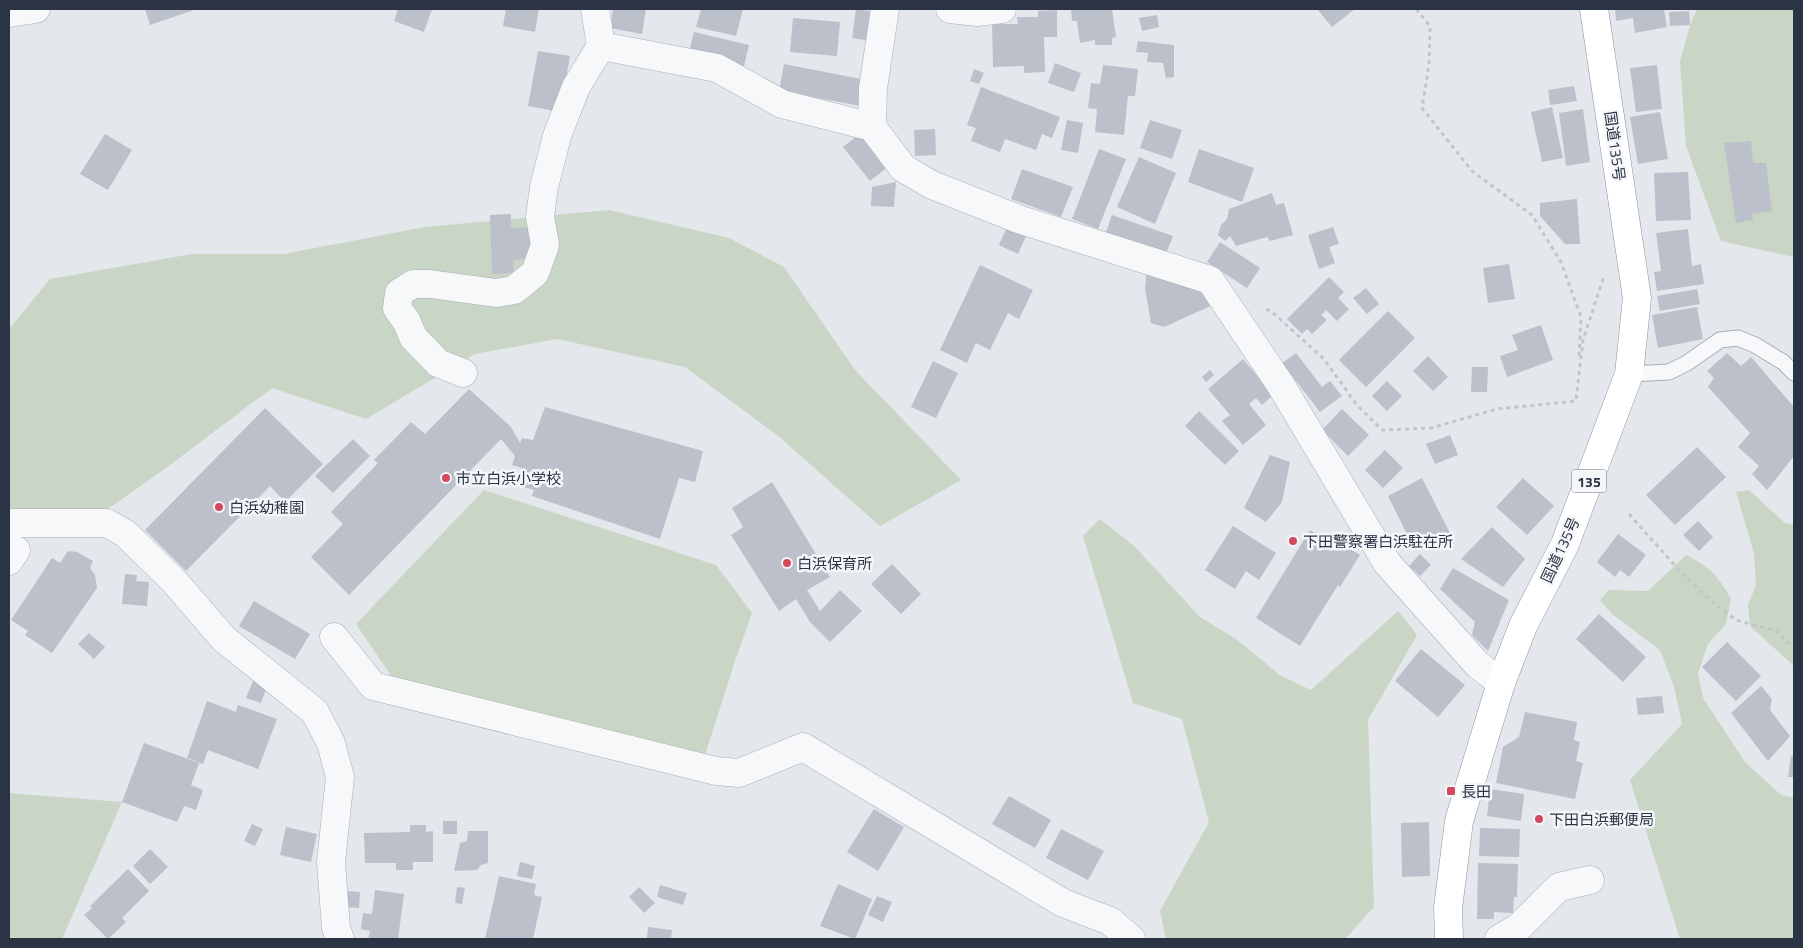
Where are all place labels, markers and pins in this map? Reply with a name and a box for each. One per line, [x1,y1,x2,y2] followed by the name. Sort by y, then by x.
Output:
[456,467,561,490] place label: 市立白浜小学校
[440,472,452,484] marker: 市立白浜小学校
[229,496,304,519] place label: 白浜幼稚園
[213,501,225,513] marker: 白浜幼稚園
[1303,530,1453,553] place label: 下田警察署白浜駐在所
[1287,535,1299,547] marker: 下田警察署白浜駐在所
[797,552,872,575] place label: 白浜保育所
[781,557,793,569] marker: 白浜保育所
[1461,780,1491,803] place label: 長田
[1445,785,1457,797] marker: 長田
[1549,808,1654,831] place label: 下田白浜郵便局
[1533,813,1545,825] marker: 下田白浜郵便局

